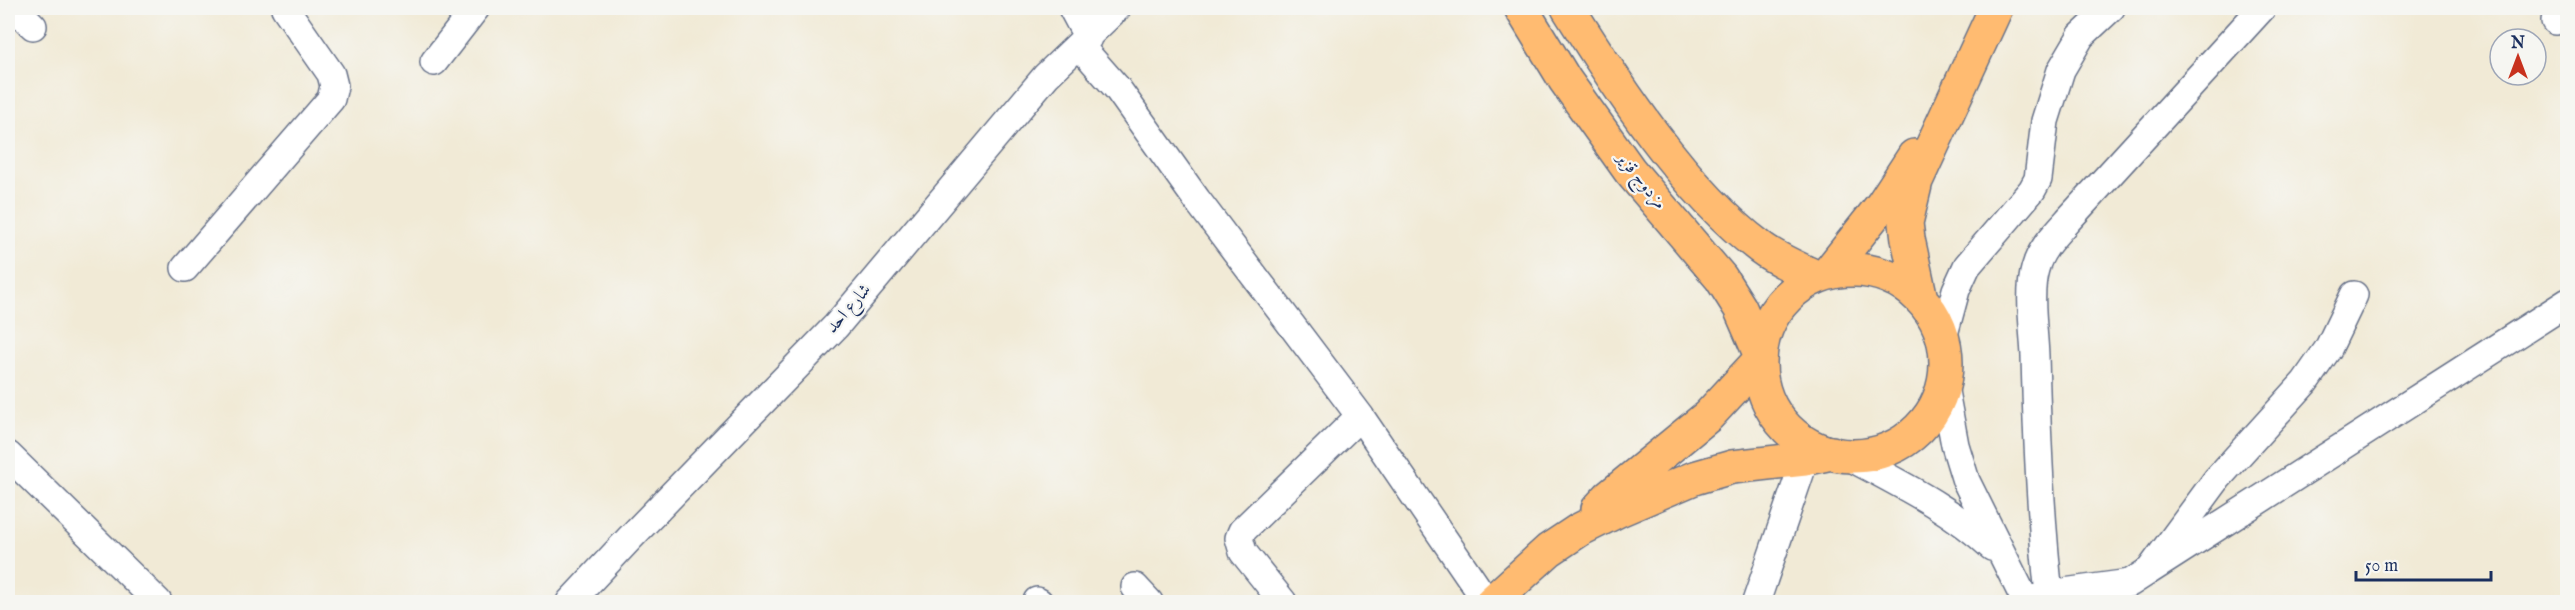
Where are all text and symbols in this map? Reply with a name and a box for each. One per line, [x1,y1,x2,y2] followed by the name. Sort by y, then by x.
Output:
[2488,27,2548,87] north arrow
[2510,34,2525,54] text: N
[1607,146,1671,216] street label: مزدوج قزير
[821,279,878,340] street label: شارع احد
[2356,544,2491,582] scale bar
[2365,555,2398,578] text: 50 m

